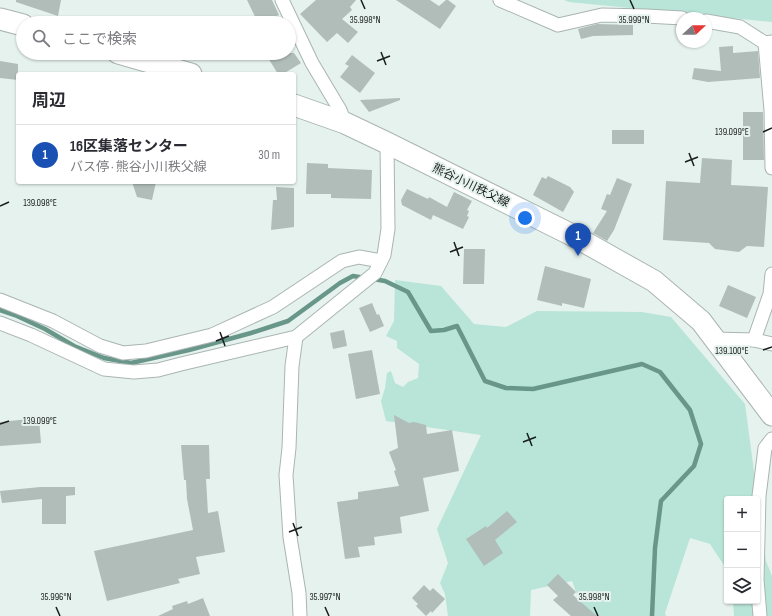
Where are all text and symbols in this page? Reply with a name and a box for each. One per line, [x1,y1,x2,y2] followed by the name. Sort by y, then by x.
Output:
[676,12,712,48] north arrow
[349,14,381,26] text: 35.998°N
[618,14,650,26] text: 35.999°N
[16,16,296,60] search box
[30,27,52,49] icon: search
[62,30,137,49] text: ここで検索
[32,91,66,111] text: 周辺
[715,126,749,138] text: 139.099°E
[70,137,188,156] text: 16区集落センター
[42,147,48,163] text: 1
[258,147,280,163] text: 30 m
[70,159,207,175] text: バス停 · 熊谷小川秩父線
[430,160,512,211] street label: 熊谷小川秩父線
[23,197,57,209] text: 139.098°E
[515,208,535,228] your location
[565,223,591,256] pin: 1
[715,345,749,357] text: 139.100°E
[23,415,57,427] text: 139.099°E
[724,496,760,604] map controls
[724,496,760,532] button: +
[724,532,760,568] button: −
[724,568,760,604] button: layers
[40,591,72,603] text: 35.996°N
[309,591,341,603] text: 35.997°N
[578,591,610,603] text: 35.998°N

